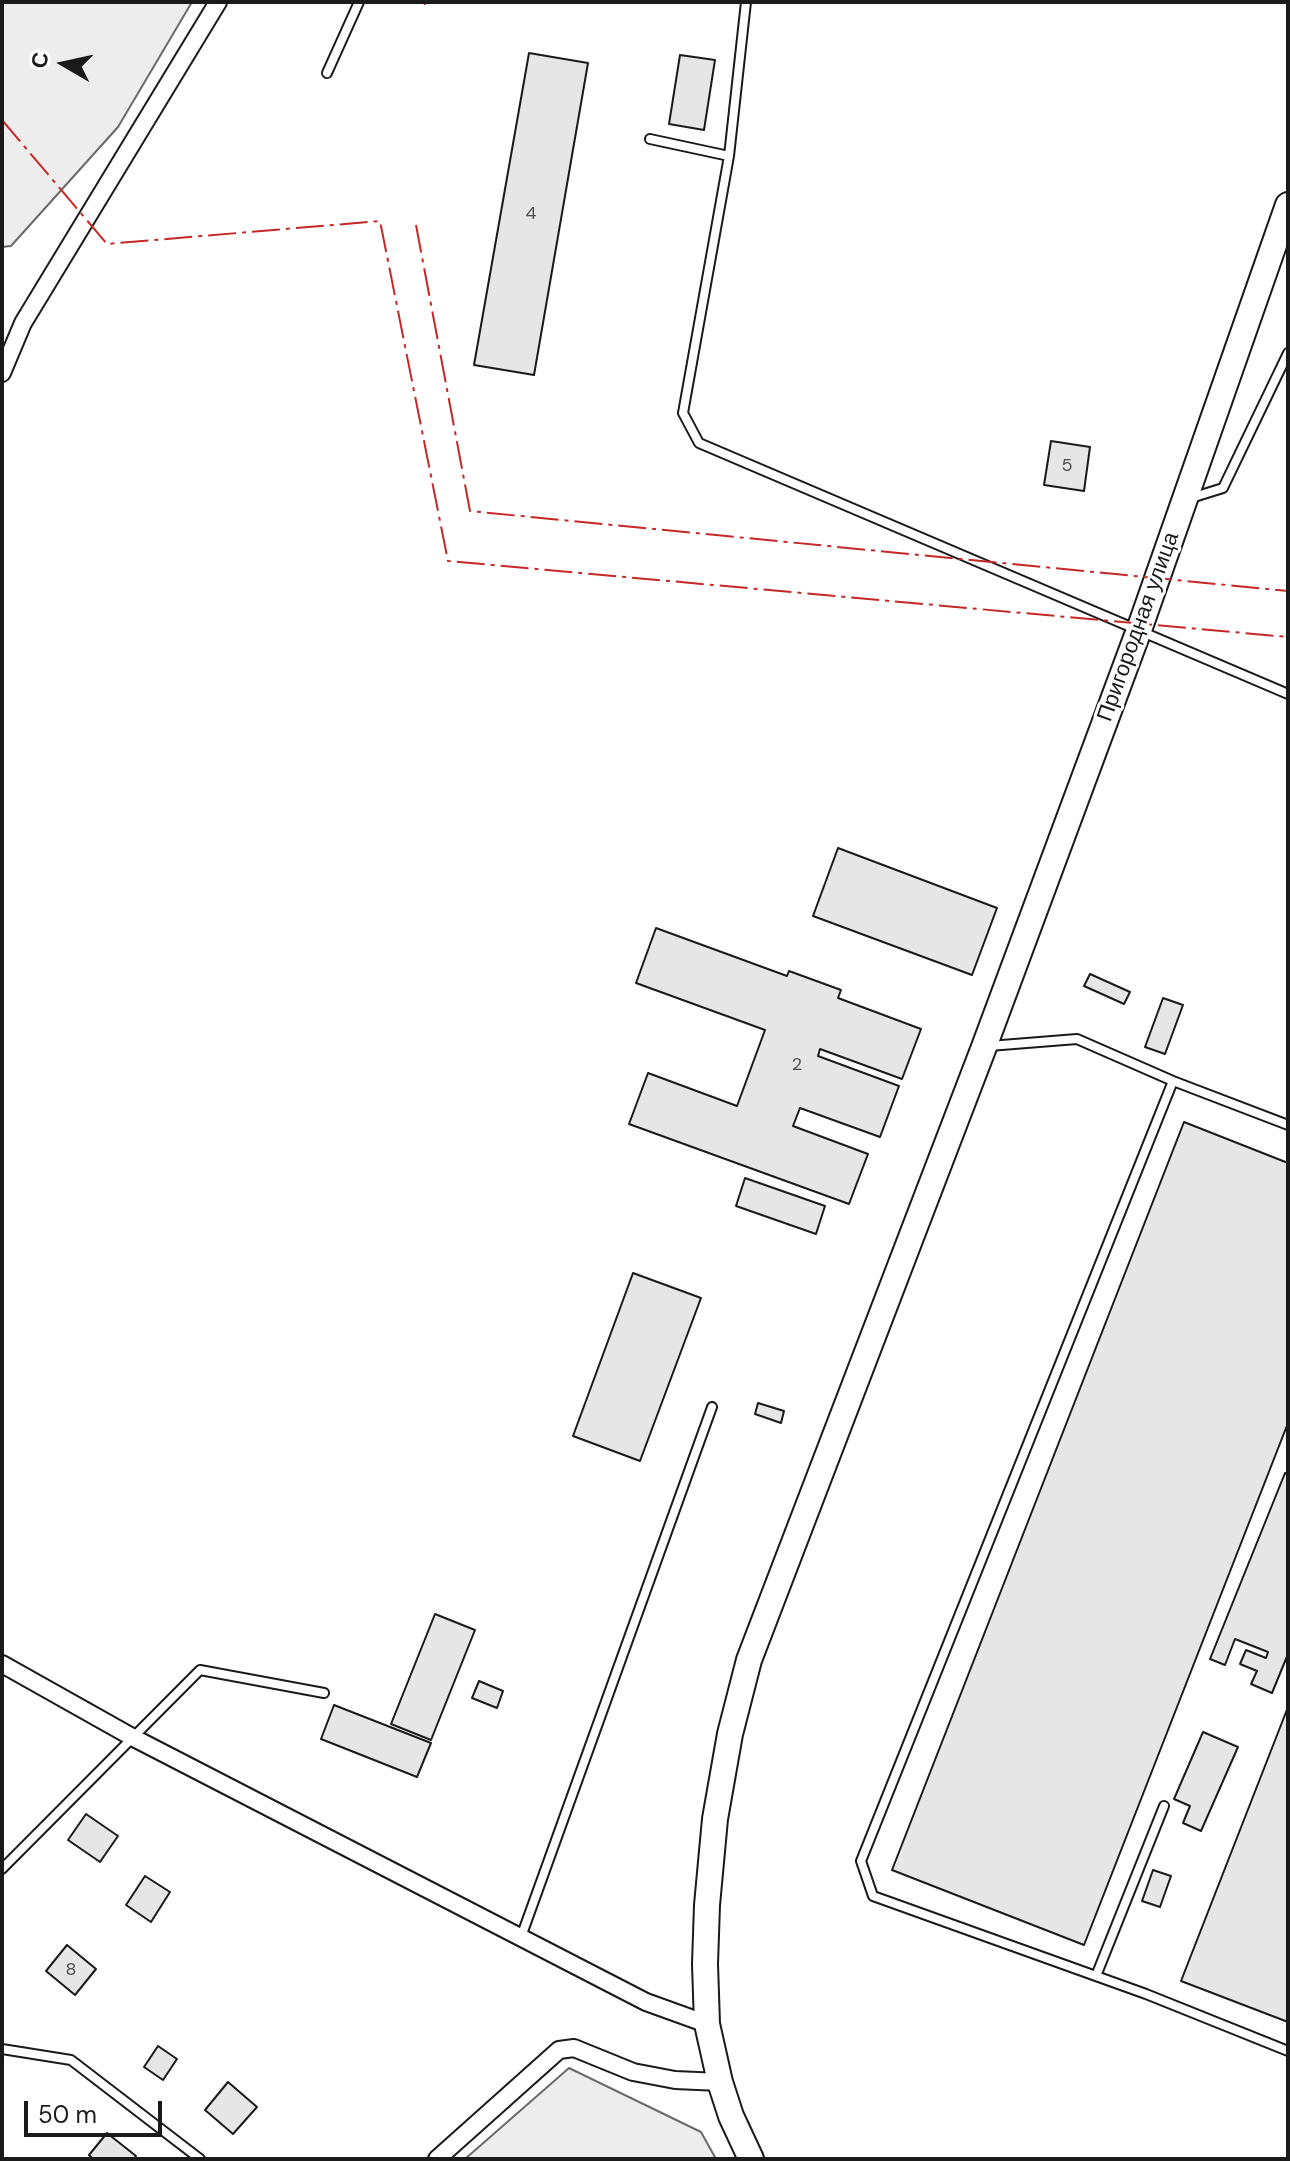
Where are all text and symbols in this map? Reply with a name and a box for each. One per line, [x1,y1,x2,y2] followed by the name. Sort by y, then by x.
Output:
[24,24,104,104] north arrow
[24,50,55,70] text: С
[526,203,536,225] house number: 4
[1062,455,1072,477] house number: 5
[1092,529,1186,725] street label: Пригородная улица
[792,1054,802,1076] house number: 2
[66,1959,76,1981] house number: 8
[28,2085,166,2135] scale bar
[38,2099,97,2130] text: 50 m

